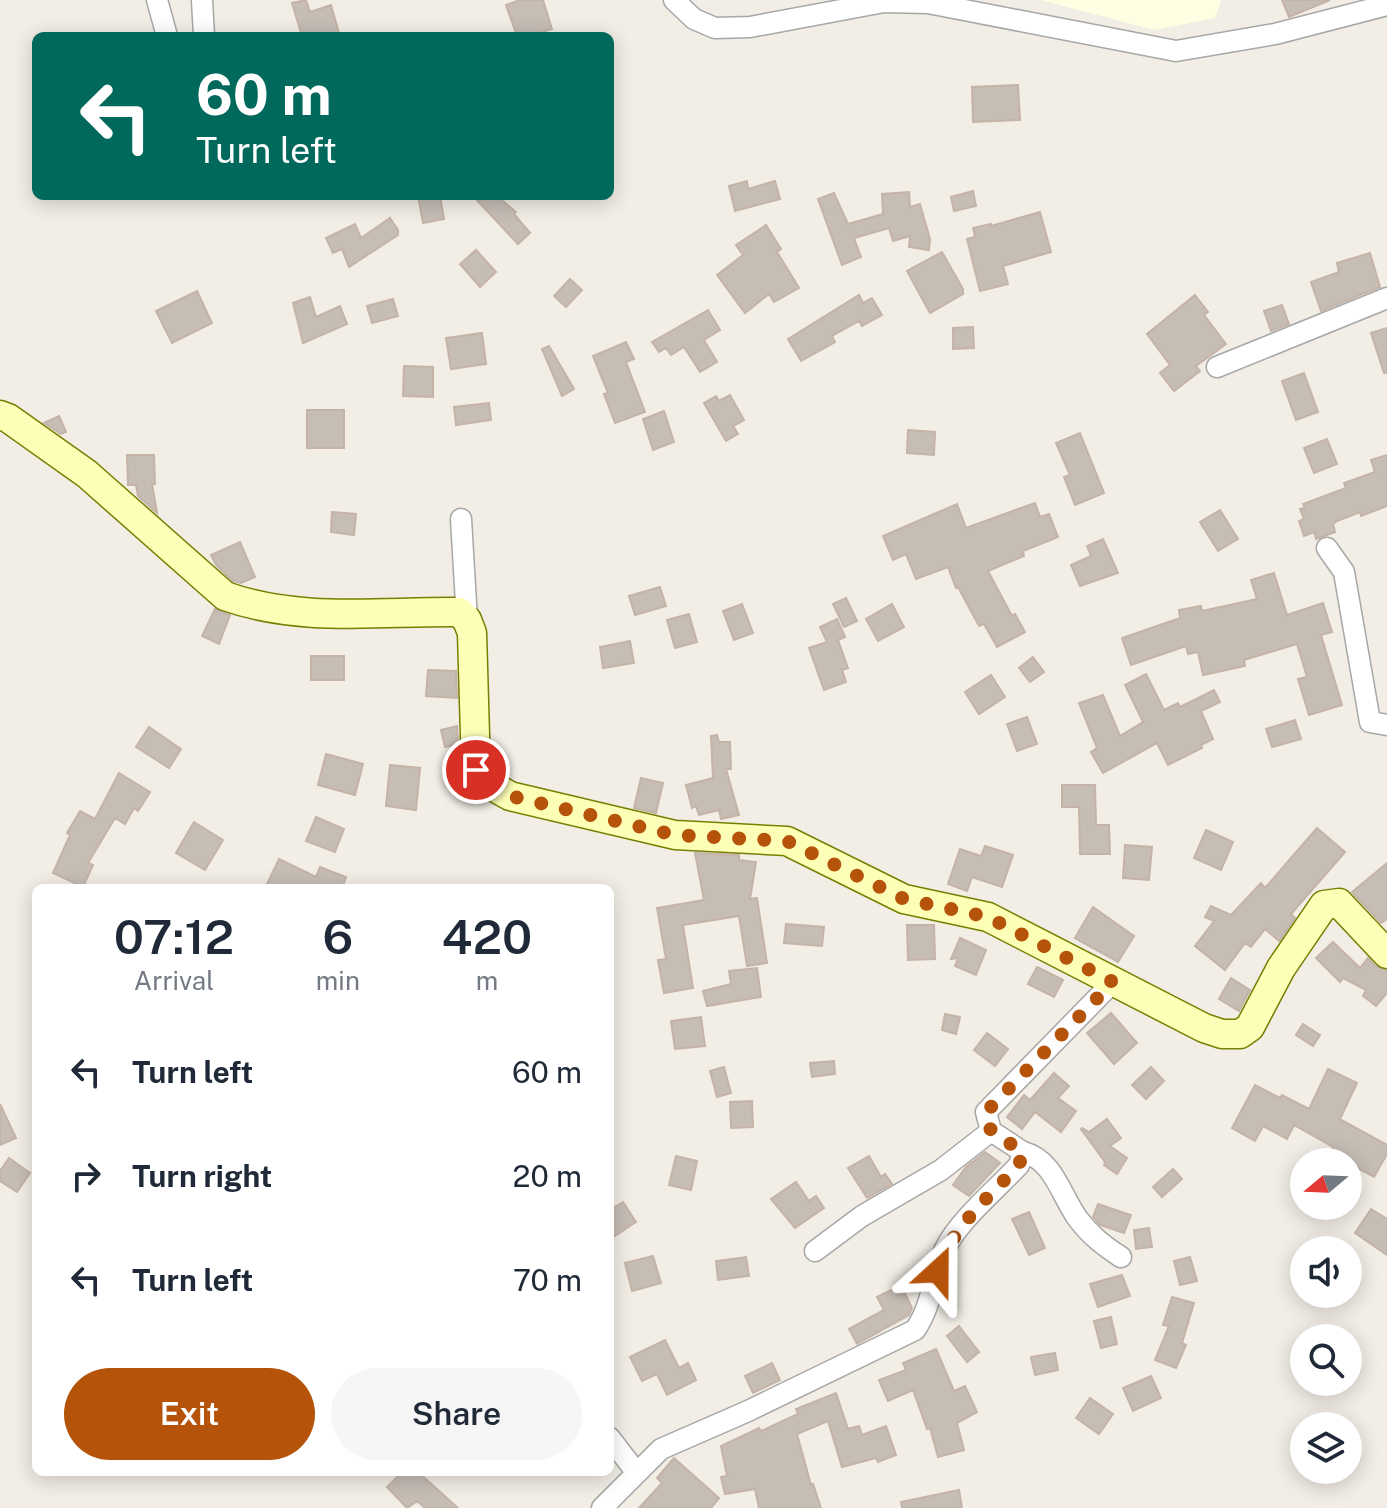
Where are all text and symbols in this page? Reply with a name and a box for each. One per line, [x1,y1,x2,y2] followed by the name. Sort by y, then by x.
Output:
[196,62,332,128] text: 60 m
[64,64,168,168] icon: left
[196,129,337,171] text: Turn left
[442,736,510,804] pin
[454,748,498,792] icon: arrive
[114,908,234,965] text: 07:12
[322,908,353,965] text: 6
[442,908,532,965] text: 420
[134,965,214,996] text: Arrival
[316,965,360,996] text: min
[476,965,498,996] text: m
[64,1050,108,1094] icon: left
[132,1054,253,1090] text: Turn left
[512,1054,582,1090] text: 60 m
[1290,1148,1362,1220] north arrow
[1290,1148,1362,1484] map controls
[64,1154,108,1198] icon: right
[132,1158,272,1194] text: Turn right
[513,1158,582,1194] text: 20 m
[896,1229,980,1313] position arrow
[1290,1236,1362,1308] button: sound
[64,1258,108,1302] icon: left
[132,1262,253,1298] text: Turn left
[513,1262,582,1298] text: 70 m
[1290,1324,1362,1396] button: search
[64,1368,315,1460] button: Exit
[331,1368,582,1460] button: Share
[1290,1412,1362,1484] button: layers

